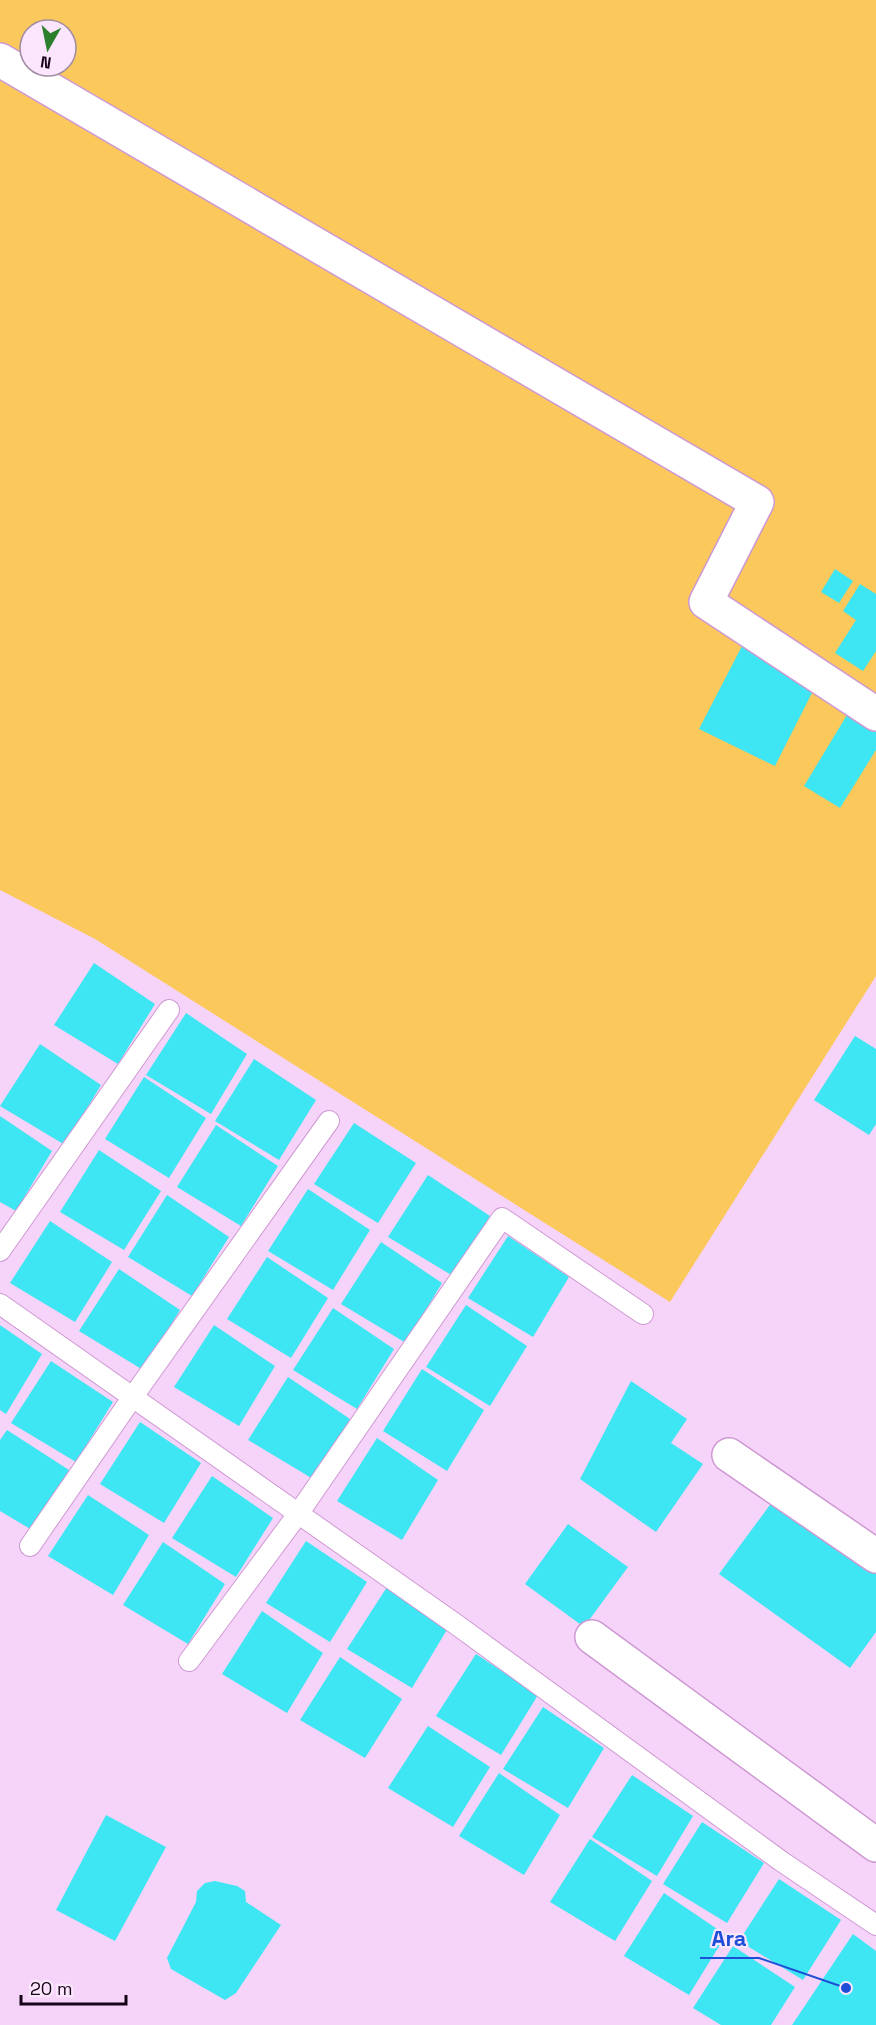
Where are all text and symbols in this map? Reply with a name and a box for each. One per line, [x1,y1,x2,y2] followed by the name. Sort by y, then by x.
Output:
[18,18,78,78] north arrow
[39,51,53,74] text: N
[700,1918,759,1958] callout: Ara
[711,1924,747,1952] text: Ara
[21,1968,126,2006] scale bar
[30,1977,73,2000] text: 20 m

